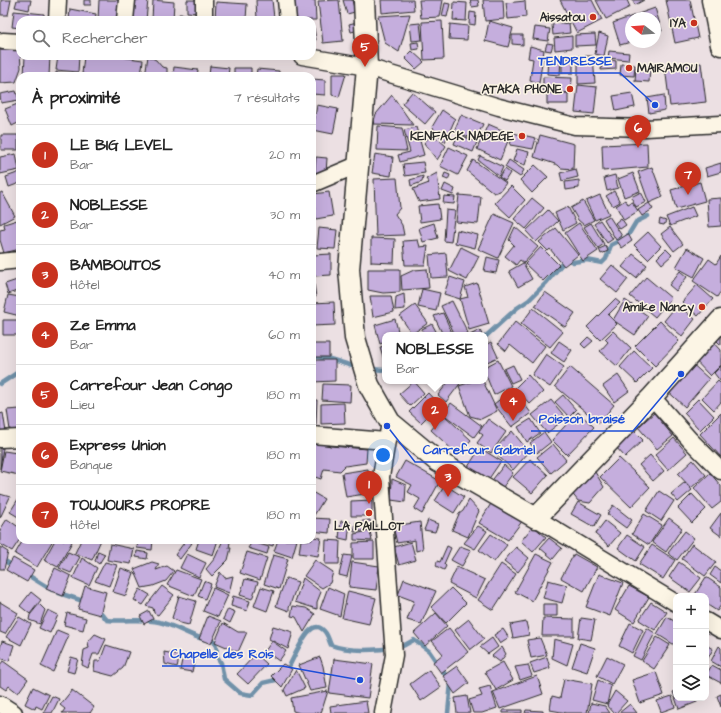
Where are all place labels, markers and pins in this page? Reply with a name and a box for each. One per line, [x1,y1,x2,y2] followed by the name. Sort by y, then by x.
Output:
[540,9,585,26] place label: Aissatou
[588,12,598,22] marker: Aissatou
[670,15,686,32] place label: IYA
[689,18,699,28] marker: IYA
[352,34,378,67] pin: 5
[531,48,620,73] callout: TENDRESSE
[637,60,698,77] place label: MAIRAMOU
[624,63,634,73] marker: MAIRAMOU
[482,81,563,98] place label: ATAKA PHONE
[565,84,575,94] marker: ATAKA PHONE
[625,115,651,148] pin: 6
[410,128,515,145] place label: KENFACK NADEGE
[517,131,527,141] marker: KENFACK NADEGE
[675,162,701,195] pin: 7
[623,299,694,317] place label: Amike Nancy
[697,302,707,312] marker: Amike Nancy
[500,388,526,421] pin: 4
[422,397,448,430] pin: 2
[531,406,633,431] callout: Poisson braisé
[415,437,544,462] callout: Carrefour Gabriel
[435,464,461,497] pin: 3
[356,471,382,504] pin: 1
[364,508,374,518] marker: LA PAILLOT
[334,518,405,535] place label: LA PAILLOT
[162,641,282,666] callout: Chapelle des Rois

